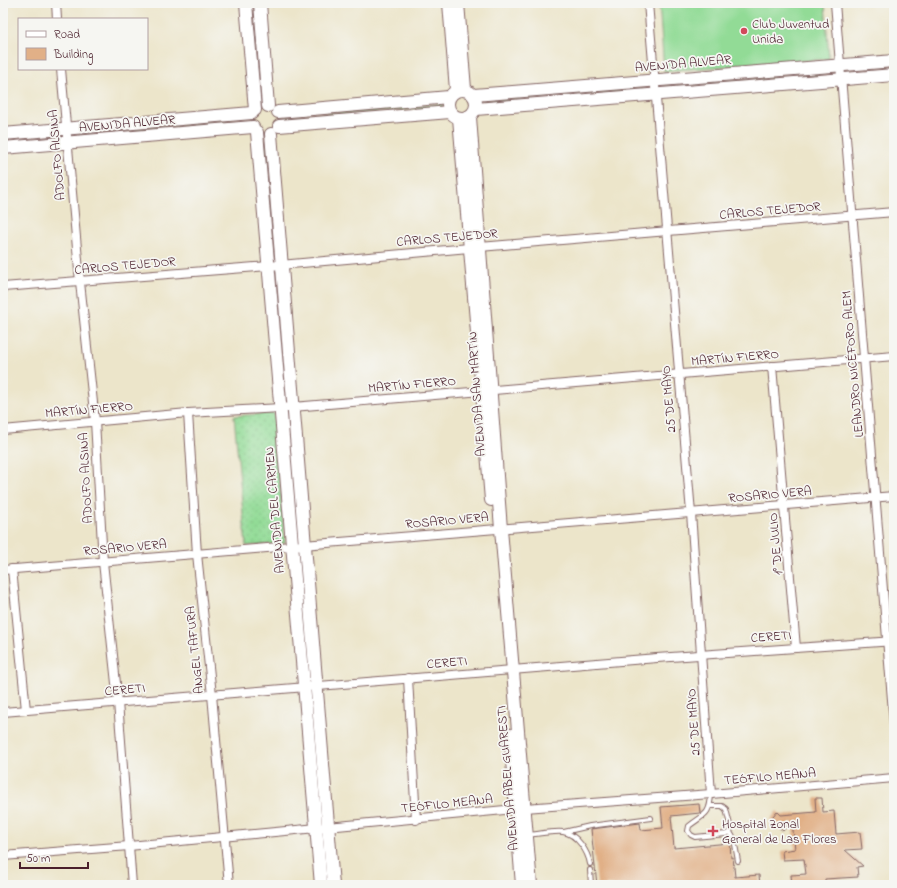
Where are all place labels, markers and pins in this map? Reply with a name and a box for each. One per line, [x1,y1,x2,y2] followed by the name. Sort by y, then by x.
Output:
[752,15,830,49] place label: Club Juventud Unida
[739,26,749,36] marker: Club Juventud Unida
[722,815,837,849] place label: Hospital Zonal General de Las Flores
[707,825,719,837] marker: Hospital Zonal General de Las Flores

